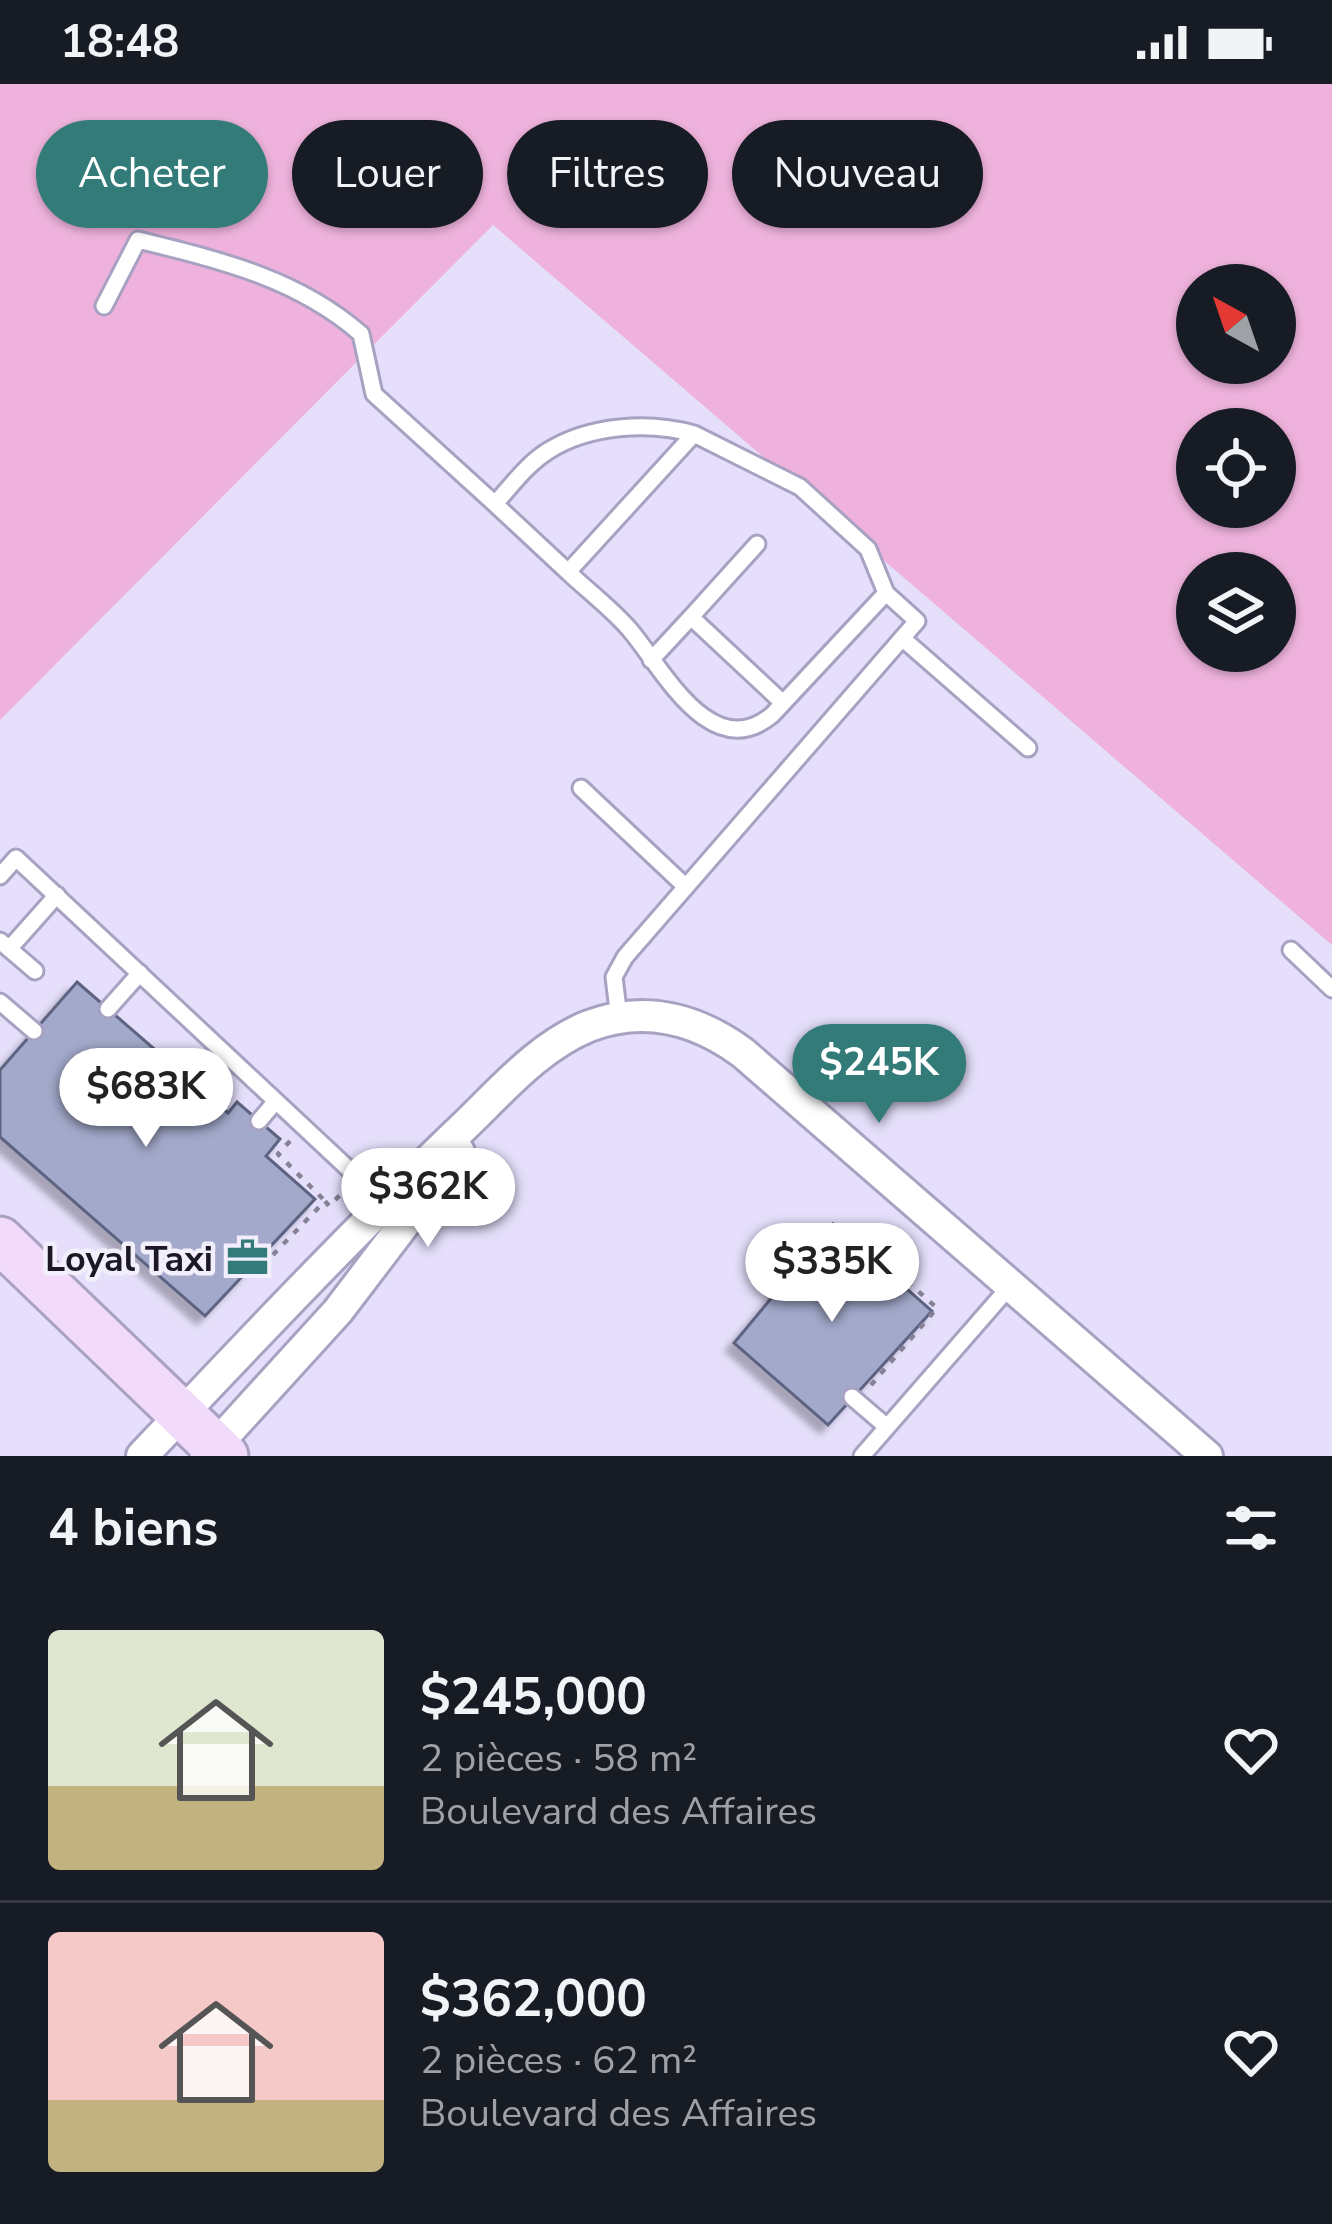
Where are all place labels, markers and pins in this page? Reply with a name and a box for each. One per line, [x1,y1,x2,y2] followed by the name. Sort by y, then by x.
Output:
[795,1024,963,1126] pin: $245K
[62,1048,230,1150] pin: $683K
[344,1148,512,1250] pin: $362K
[748,1223,916,1325] pin: $335K
[45,1235,213,1284] place label: Loyal Taxi
[224,1235,270,1281] office icon: Loyal Taxi

